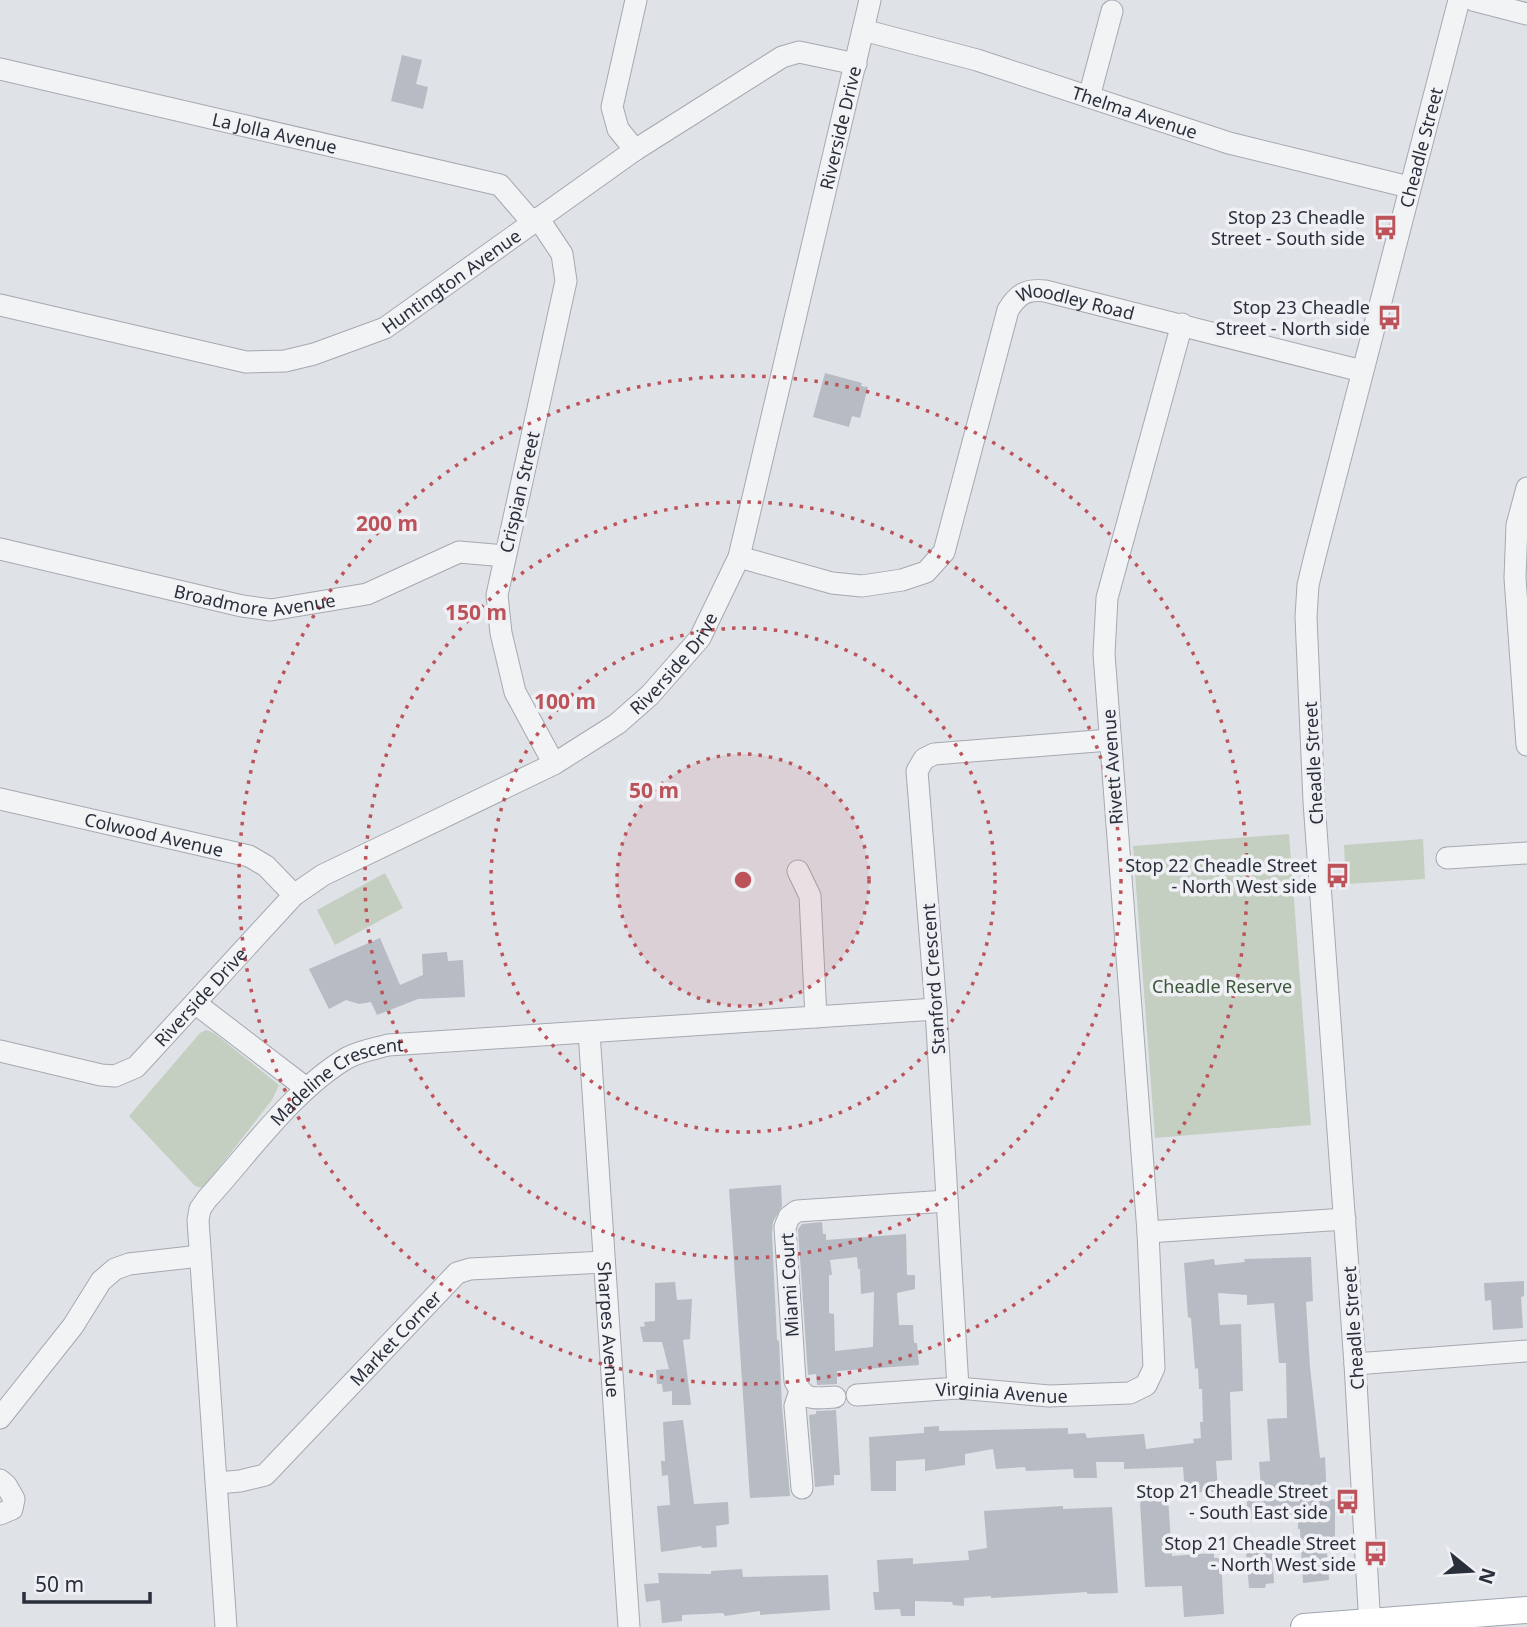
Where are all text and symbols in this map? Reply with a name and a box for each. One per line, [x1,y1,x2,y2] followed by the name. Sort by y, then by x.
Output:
[814,64,866,192] street label: Riverside Drive
[1069,80,1201,144] street label: Thelma Avenue
[1394,84,1448,210] street label: Cheadle Street
[210,107,339,159] street label: La Jolla Avenue
[1211,205,1365,250] place label: Stop 23 Cheadle Street - South side
[1371,213,1399,241] bus stop icon: Stop 23 Cheadle Street - South side
[377,223,525,339] street label: Huntington Avenue
[1012,278,1137,325] street label: Woodley Road
[1216,295,1370,340] place label: Stop 23 Cheadle Street - North side
[1376,303,1404,331] bus stop icon: Stop 23 Cheadle Street - North side
[493,428,545,555] street label: Crispian Street
[356,509,418,537] text: 200 m
[172,578,337,622] street label: Broadmore Avenue
[445,598,507,626] text: 150 m
[624,608,723,720] street label: Riverside Drive
[534,687,596,715] text: 100 m
[1298,700,1328,825] street label: Cheadle Street
[1096,708,1128,826] street label: Rivett Avenue
[629,776,679,804] text: 50 m
[82,807,226,862] street label: Colwood Avenue
[1125,853,1318,898] place label: Stop 22 Cheadle Street - North West side
[1323,861,1351,889] bus stop icon: Stop 22 Cheadle Street - North West side
[731,868,755,892] centre of rings
[916,902,950,1055] street label: Stanford Crescent
[149,942,252,1051] street label: Riverside Drive
[1152,974,1292,998] park label: Cheadle Reserve
[264,1032,405,1130] street label: Madeline Crescent
[774,1232,804,1338] street label: Miami Court
[592,1261,626,1398] street label: Sharpes Avenue
[1337,1265,1369,1390] street label: Cheadle Street
[344,1285,447,1391] street label: Market Corner
[935,1376,1068,1408] street label: Virginia Avenue
[1136,1479,1329,1524] place label: Stop 21 Cheadle Street - South East side
[1334,1487,1362,1515] bus stop icon: Stop 21 Cheadle Street - South East side
[1164,1531,1357,1576] place label: Stop 21 Cheadle Street - North West side
[1436,1536,1506,1606] north arrow
[1362,1539,1390,1567] bus stop icon: Stop 21 Cheadle Street - North West side
[24,1560,150,1604] scale bar
[1472,1565,1502,1588] text: N
[35,1570,84,1598] text: 50 m

